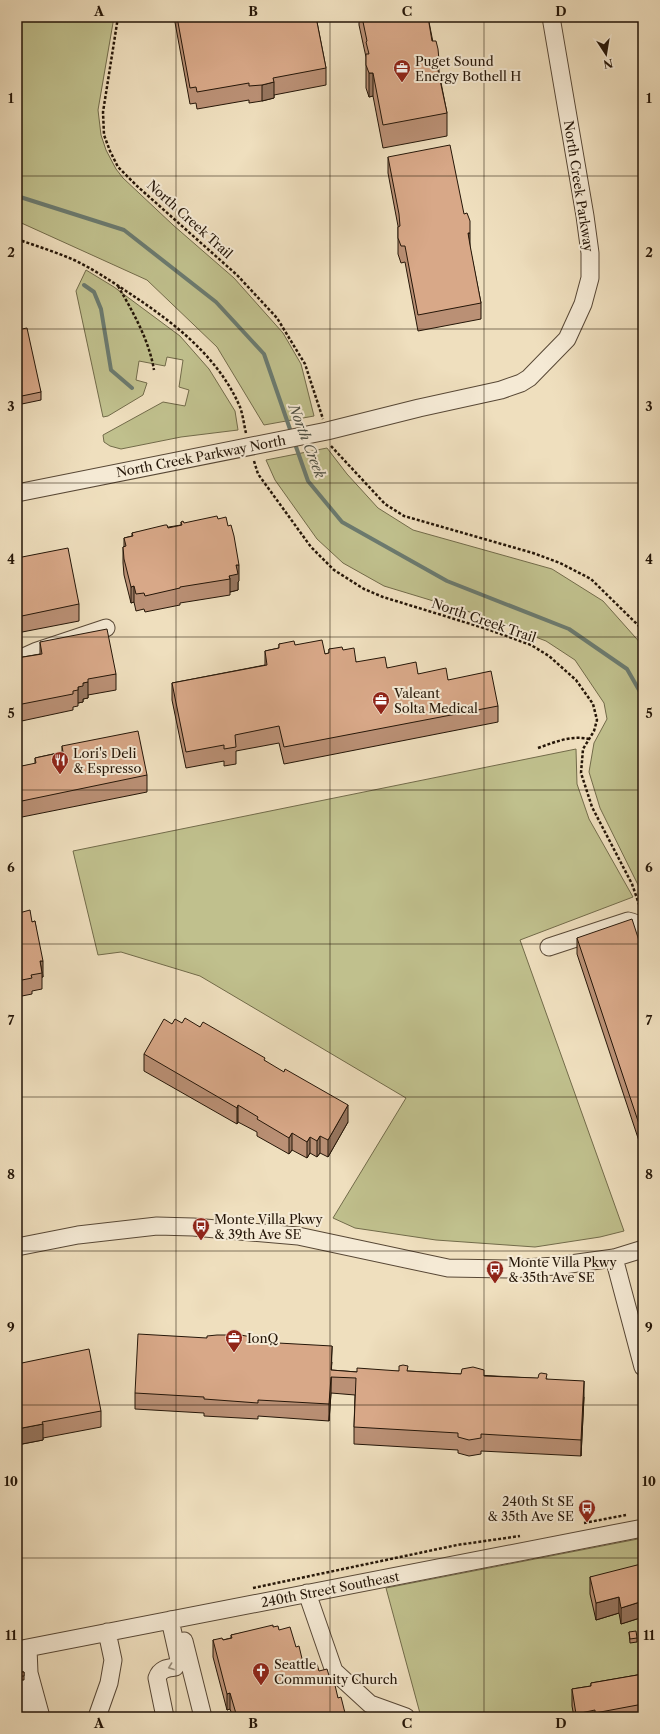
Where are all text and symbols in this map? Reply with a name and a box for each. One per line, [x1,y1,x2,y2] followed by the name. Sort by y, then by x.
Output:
[93,3,105,19] text: A
[248,3,258,19] text: B
[402,3,412,19] text: C
[555,3,567,19] text: D
[586,34,626,74] north arrow
[415,53,521,84] place label: Puget Sound Energy Bothell H
[602,56,614,72] text: N
[392,58,412,83] office icon: Puget Sound Energy Bothell H
[8,90,14,106] text: 1
[646,90,652,106] text: 1
[561,119,597,254] street label: North Creek Parkway
[144,176,236,262] street label: North Creek Trail
[7,244,15,260] text: 2
[645,244,653,260] text: 2
[7,398,15,414] text: 3
[645,398,653,414] text: 3
[284,400,330,481] water label: North Creek
[115,432,287,480] street label: North Creek Parkway North
[7,551,15,567] text: 4
[645,551,653,567] text: 4
[430,595,538,645] street label: North Creek Trail
[393,685,478,716] place label: Valeant Solta Medical
[371,690,391,715] office icon: Valeant Solta Medical
[7,705,15,721] text: 5
[645,705,653,721] text: 5
[73,745,141,776] place label: Lori's Deli & Espresso
[50,750,70,775] restaurant icon: Lori's Deli & Espresso
[7,859,15,875] text: 6
[645,859,653,875] text: 6
[8,1012,15,1028] text: 7
[646,1012,653,1028] text: 7
[7,1166,15,1182] text: 8
[645,1166,653,1182] text: 8
[214,1211,324,1242] place label: Monte Villa Pkwy & 39th Ave SE
[191,1216,211,1241] bus stop icon: Monte Villa Pkwy & 39th Ave SE
[508,1254,618,1285] place label: Monte Villa Pkwy & 35th Ave SE
[485,1259,505,1284] bus stop icon: Monte Villa Pkwy & 35th Ave SE
[7,1319,15,1335] text: 9
[645,1319,653,1335] text: 9
[224,1328,244,1353] office icon: IonQ
[247,1330,279,1346] place label: IonQ
[4,1473,18,1489] text: 10
[642,1473,656,1489] text: 10
[487,1493,574,1524] place label: 240th St SE & 35th Ave SE
[577,1498,597,1523] bus stop icon: 240th St SE & 35th Ave SE
[259,1568,401,1610] street label: 240th Street Southeast
[5,1627,17,1643] text: 11
[643,1627,655,1643] text: 11
[274,1656,398,1687] place label: Seattle Community Church
[251,1661,271,1686] church icon: Seattle Community Church
[167,1662,174,1670] one-way arrow
[93,1715,105,1731] text: A
[248,1715,258,1731] text: B
[402,1715,412,1731] text: C
[555,1715,567,1731] text: D

